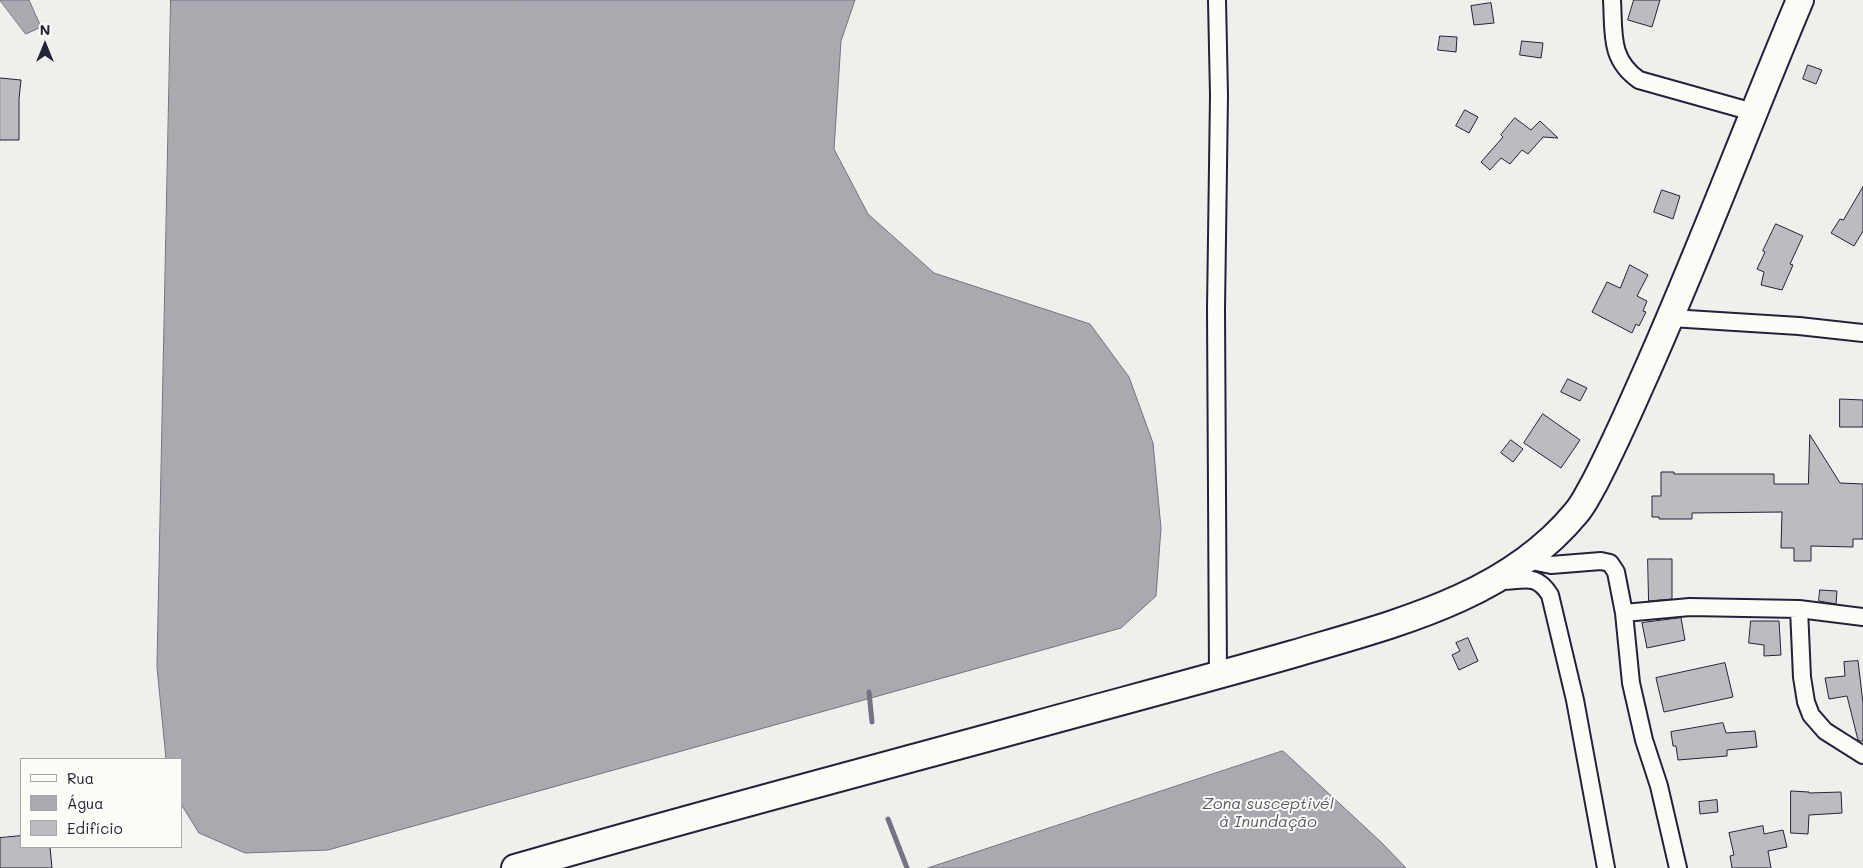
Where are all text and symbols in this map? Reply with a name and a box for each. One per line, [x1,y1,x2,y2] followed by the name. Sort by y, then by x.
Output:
[20,20,70,70] north arrow
[40,20,50,39] text: N
[20,758,182,848] legend
[67,768,94,788] text: Rua
[67,793,104,813] text: Água
[1202,794,1334,832] water label: Zona susceptivél à Inundação
[67,818,123,838] text: Edifício

